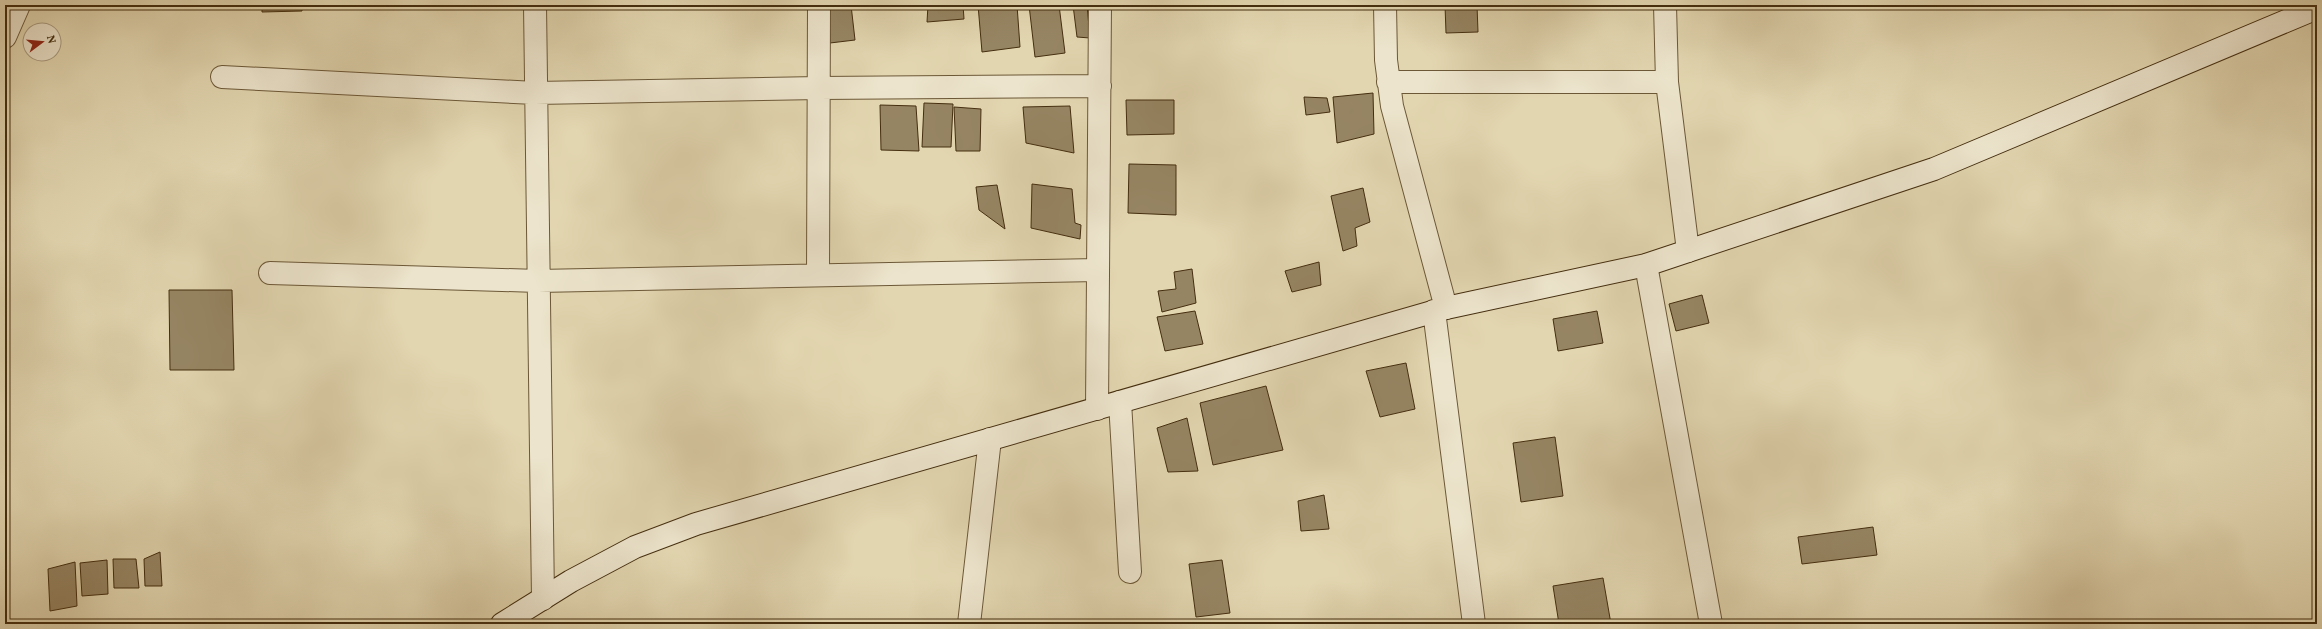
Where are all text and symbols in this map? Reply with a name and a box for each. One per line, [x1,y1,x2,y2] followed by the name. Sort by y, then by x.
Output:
[22,22,62,62] north arrow
[42,34,58,46] text: N

